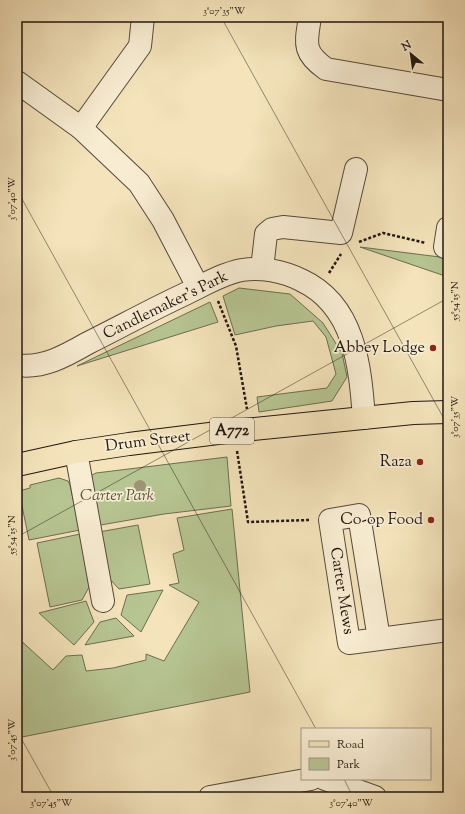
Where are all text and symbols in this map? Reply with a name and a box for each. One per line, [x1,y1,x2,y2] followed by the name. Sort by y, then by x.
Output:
[203,4,245,19] text: 3°07'35"W
[391,34,431,74] north arrow
[398,37,415,56] text: N
[5,177,20,221] text: 3°07'40"W
[100,266,233,346] street label: Candlemaker's Park
[448,281,463,322] text: 55°54'15"N
[334,337,425,360] place label: Abbey Lodge
[428,343,438,353] marker: Abbey Lodge
[448,396,463,438] text: 3°07'35"W
[210,418,254,444] road number: A772
[104,425,193,459] street label: Drum Street
[380,451,413,474] place label: Raza
[415,457,425,467] marker: Raza
[80,485,154,508] park label: Carter Park
[340,509,423,532] place label: Co-op Food
[5,515,20,556] text: 55°54'15"N
[426,515,436,525] marker: Co-op Food
[323,546,359,636] street label: Carter Mews
[5,719,20,761] text: 3°07'45"W
[301,728,431,780] legend
[337,736,364,754] text: Road
[337,756,360,774] text: Park
[30,796,72,811] text: 3°07'45"W
[329,796,373,811] text: 3°07'40"W

